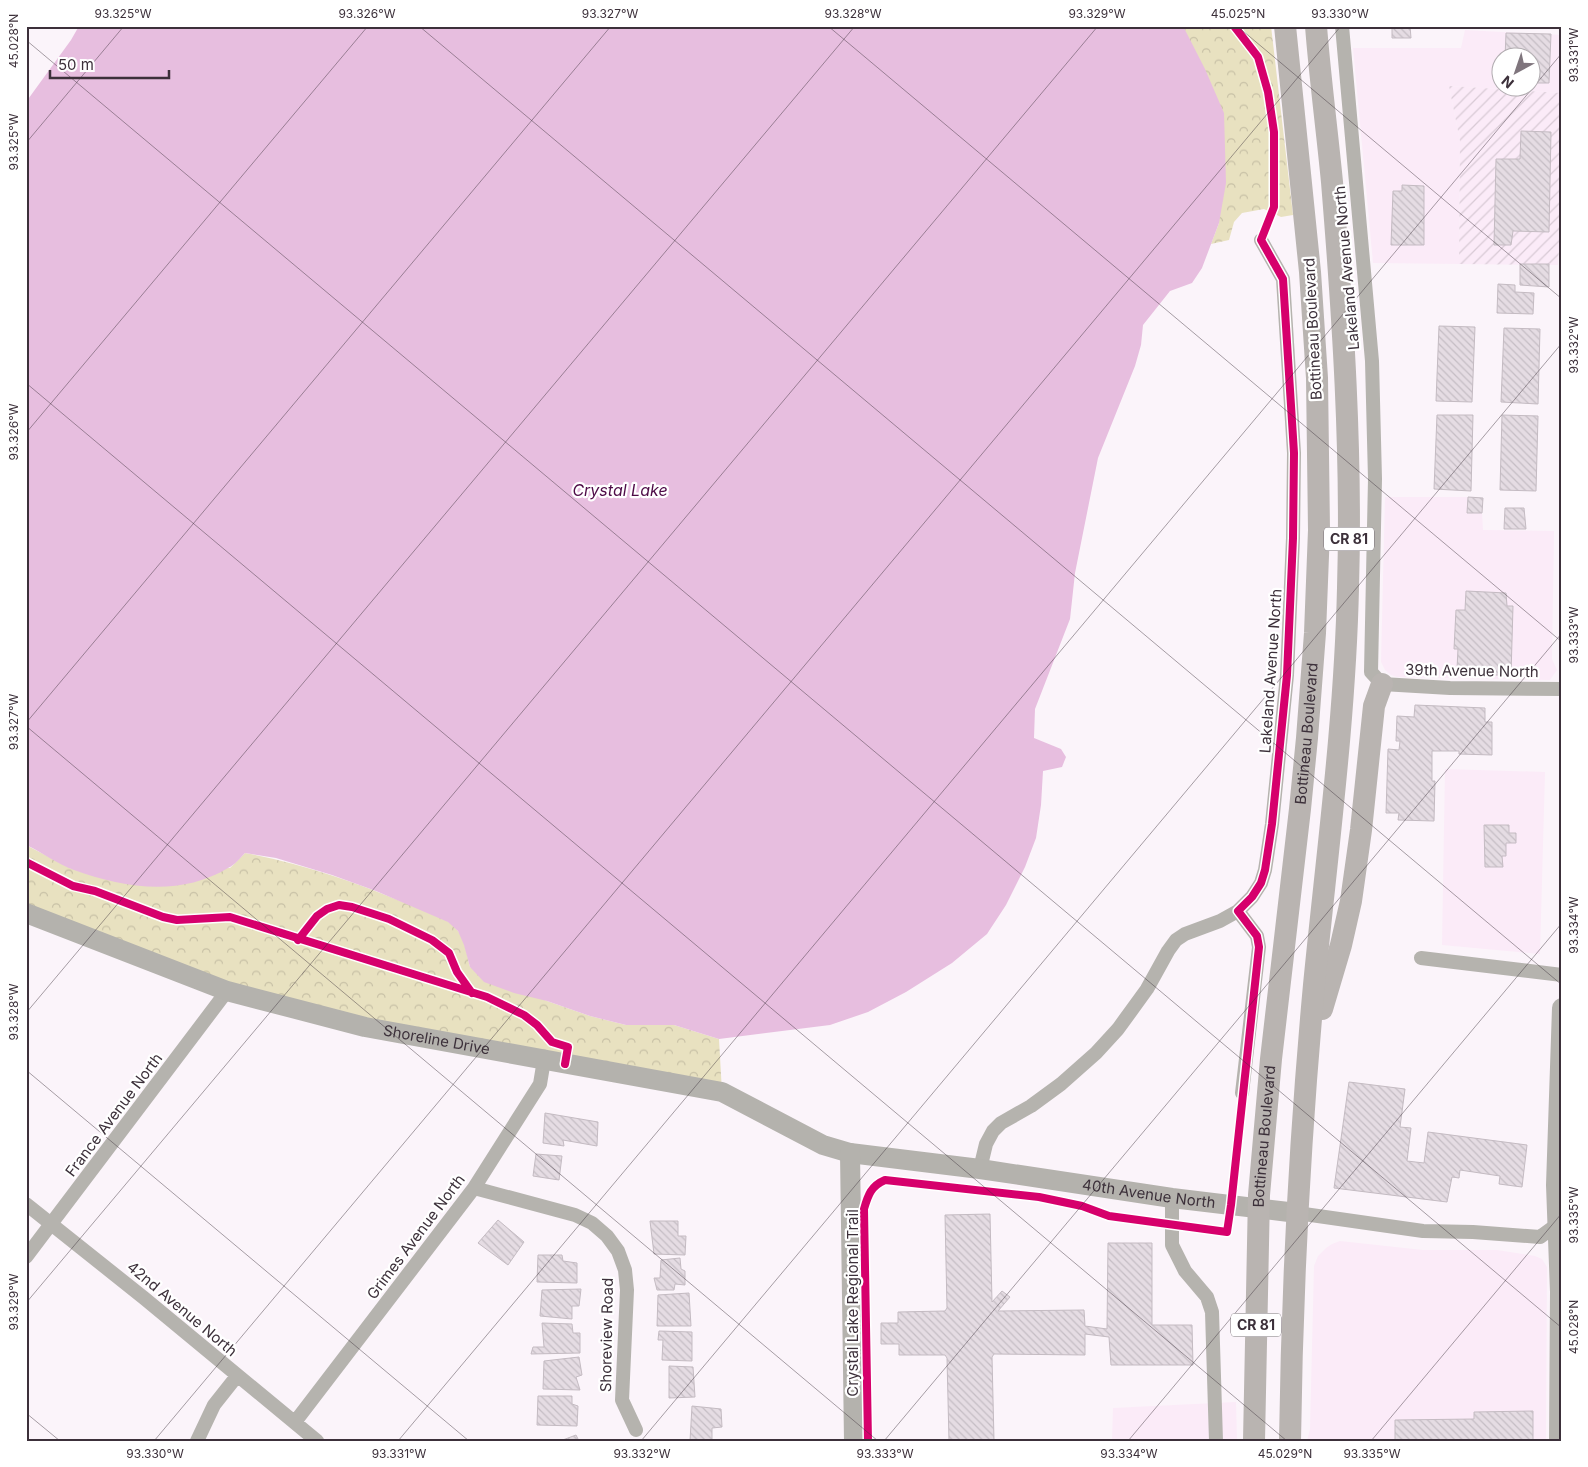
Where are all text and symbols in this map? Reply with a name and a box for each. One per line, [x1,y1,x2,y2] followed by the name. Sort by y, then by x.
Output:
[94,6,152,21] text: 93.325°W
[338,6,396,21] text: 93.326°W
[582,6,638,21] text: 93.327°W
[825,6,882,21] text: 93.328°W
[1068,6,1126,21] text: 93.329°W
[1211,6,1265,21] text: 45.025°N
[1311,6,1369,21] text: 93.330°W
[6,14,21,68] text: 45.028°N
[1566,27,1581,82] text: 93.331°W
[50,48,169,80] scale bar
[1490,48,1540,98] north arrow
[58,55,94,74] text: 50 m
[1498,72,1517,92] text: N
[6,113,21,171] text: 93.325°W
[1330,185,1363,351] street label: Lakeland Avenue North
[1299,257,1326,401] street label: Bottineau Boulevard
[1566,316,1581,374] text: 93.332°W
[6,403,21,461] text: 93.326°W
[572,480,668,500] water label: Crystal Lake
[1324,528,1374,550] road number: CR 81
[1255,588,1286,754] street label: Lakeland Avenue North
[1566,606,1581,664] text: 93.333°W
[1405,660,1539,681] street label: 39th Avenue North
[1290,662,1322,805] street label: Bottineau Boulevard
[6,694,21,750] text: 93.327°W
[1566,896,1581,954] text: 93.334°W
[6,983,21,1041] text: 93.328°W
[382,1021,492,1059] street label: Shoreline Drive
[61,1049,166,1180] street label: France Avenue North
[1249,1064,1279,1207] street label: Bottineau Boulevard
[362,1170,469,1303] street label: Grimes Avenue North
[1081,1175,1217,1212] street label: 40th Avenue North
[1566,1186,1581,1244] text: 93.335°W
[843,1209,862,1397] street label: Crystal Lake Regional Trail
[123,1257,241,1360] street label: 42nd Avenue North
[6,1273,21,1331] text: 93.329°W
[596,1278,617,1392] street label: Shoreview Road
[1566,1300,1581,1354] text: 45.028°N
[1231,1314,1281,1336] road number: CR 81
[126,1446,184,1461] text: 93.330°W
[372,1446,427,1461] text: 93.331°W
[613,1446,671,1461] text: 93.332°W
[856,1446,914,1461] text: 93.333°W
[1100,1446,1158,1461] text: 93.334°W
[1258,1446,1312,1461] text: 45.029°N
[1343,1446,1401,1461] text: 93.335°W

